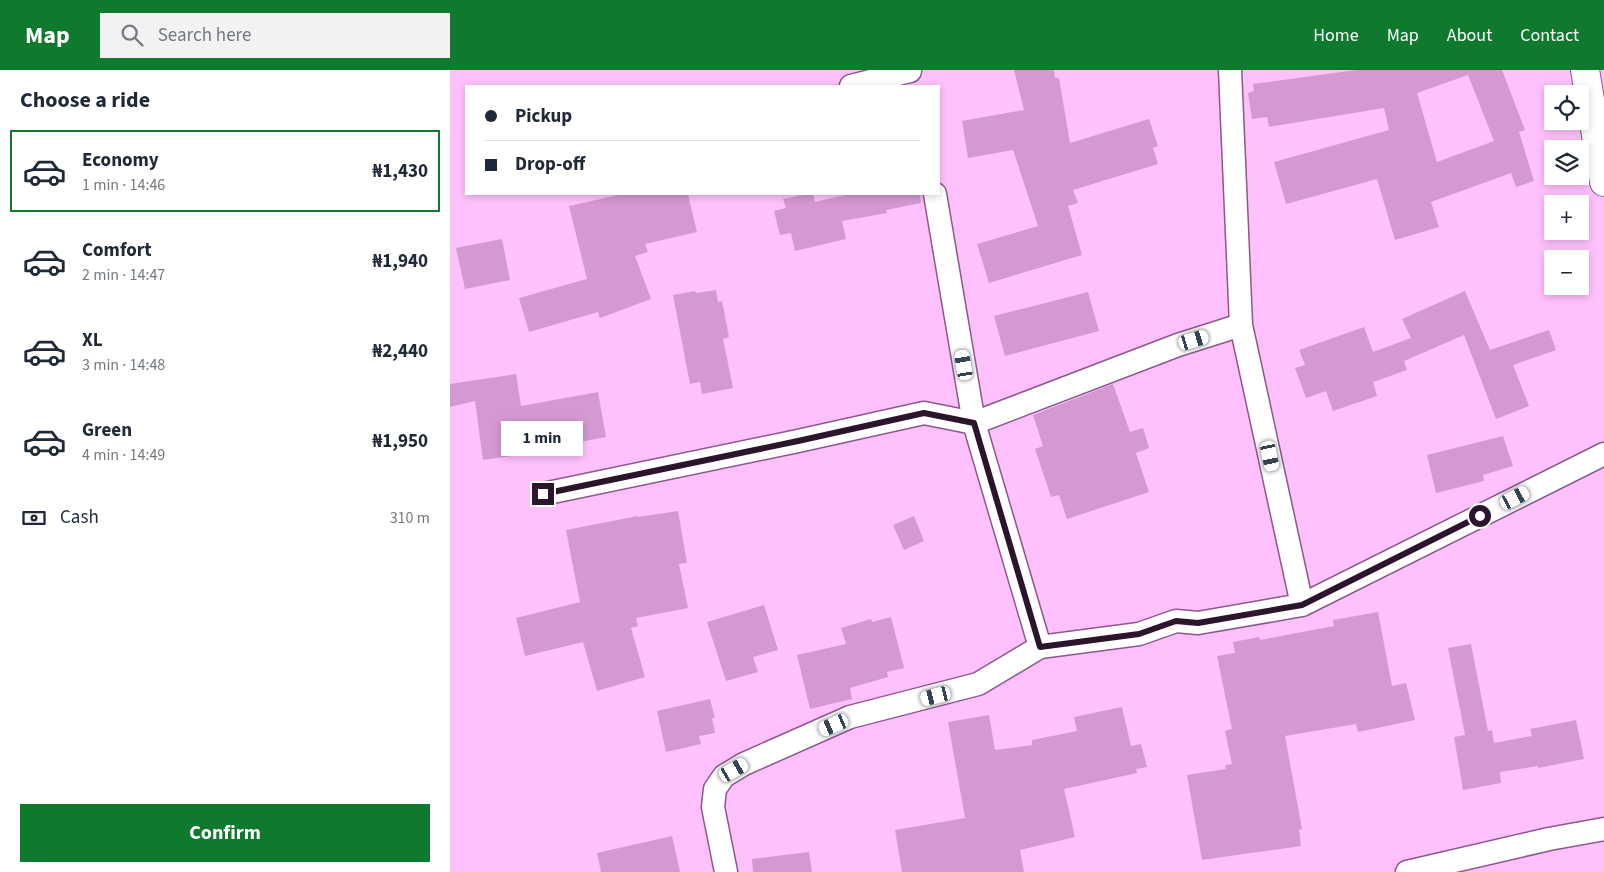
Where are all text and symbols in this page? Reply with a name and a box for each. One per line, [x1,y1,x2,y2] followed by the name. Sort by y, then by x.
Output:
[100,13,450,58] search box
[25,18,70,53] text: Map
[118,21,146,49] icon: search
[158,22,251,49] text: Search here
[1313,23,1359,48] text: Home
[1387,23,1419,48] text: Map
[1447,23,1492,48] text: About
[1520,23,1579,48] text: Contact
[20,84,150,116] text: Choose a ride
[1544,85,1589,295] map controls
[1544,85,1589,130] button: locate
[515,103,572,130] text: Pickup
[1544,140,1589,185] button: layers
[82,147,159,174] text: Economy
[22,149,67,194] icon: car
[515,151,585,178] text: Drop-off
[372,158,428,185] text: ₦1,430
[82,174,165,196] text: 1 min · 14:46
[1544,195,1589,240] button: +
[82,237,152,264] text: Comfort
[22,239,67,284] icon: car
[372,248,428,275] text: ₦1,940
[1544,250,1589,295] button: −
[82,264,165,286] text: 2 min · 14:47
[82,327,103,354] text: XL
[1177,328,1210,352] car
[22,329,67,374] icon: car
[372,338,428,365] text: ₦2,440
[954,349,973,381] car
[82,354,165,376] text: 3 min · 14:48
[82,417,132,444] text: Green
[22,419,67,464] icon: car
[502,422,584,456] callout: 1 min
[523,427,561,449] text: 1 min
[372,428,428,455] text: ₦1,950
[1259,440,1280,472] car
[82,444,165,466] text: 4 min · 14:49
[532,483,554,505] route end
[1498,485,1531,511] car
[20,504,48,532] icon: cash
[60,504,99,531] text: Cash
[1469,505,1491,527] route start
[390,507,430,529] text: 310 m
[919,685,952,707] car
[817,712,850,738] car
[717,756,750,784] car
[20,804,430,862] button: Confirm

